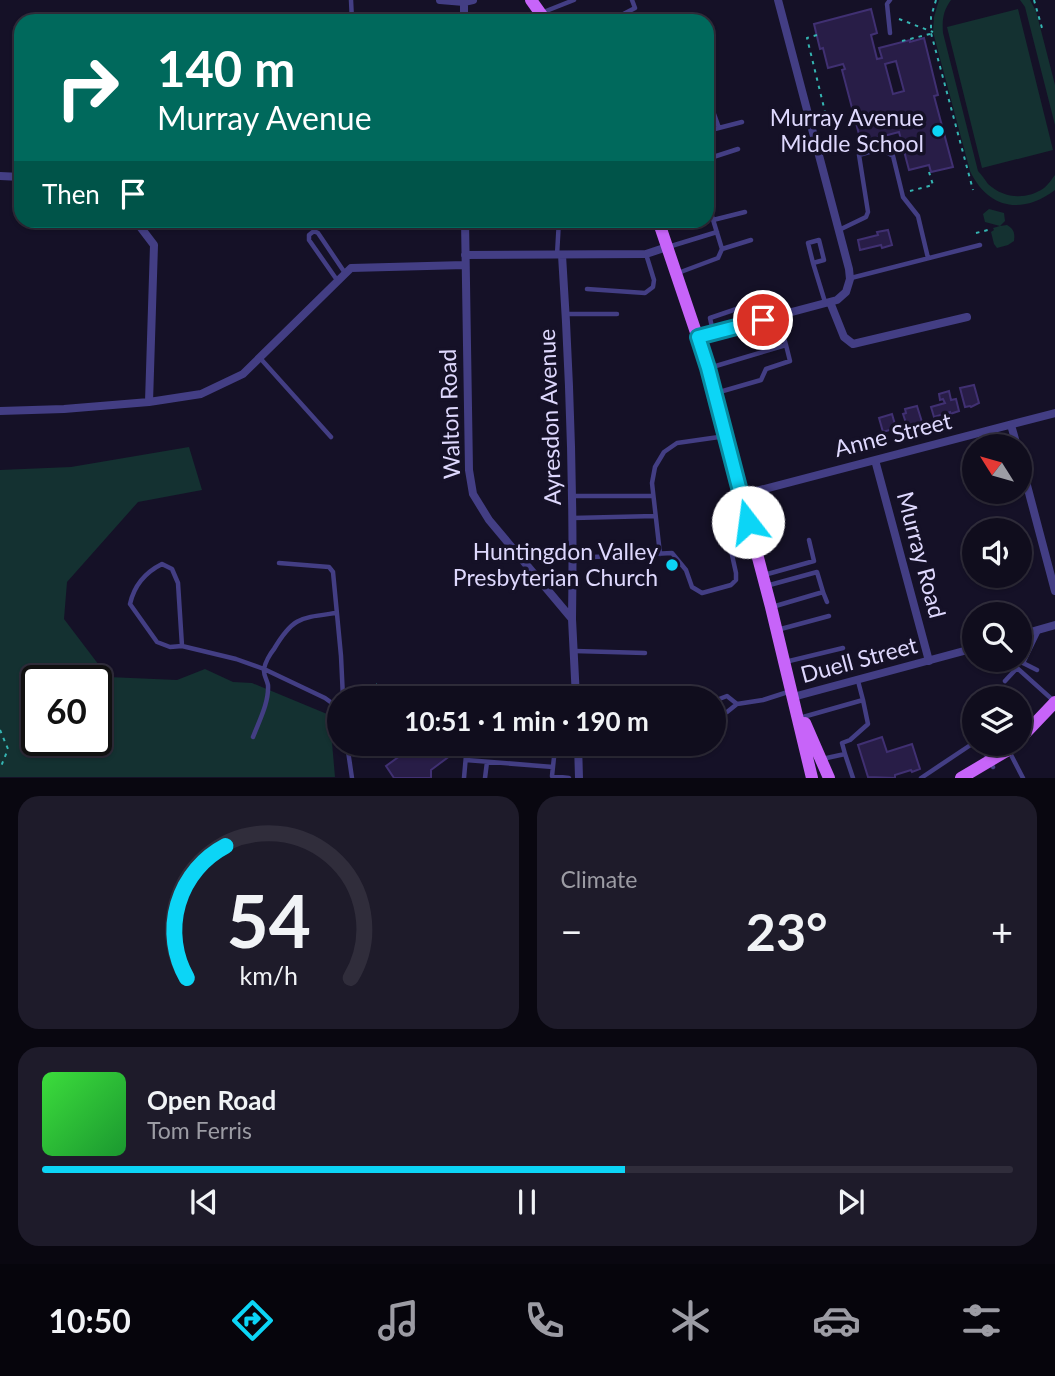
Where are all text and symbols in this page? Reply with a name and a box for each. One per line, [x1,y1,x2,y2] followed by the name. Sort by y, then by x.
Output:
[157,39,295,97] text: 140 m
[42,42,133,133] icon: right
[157,98,372,137] text: Murray Avenue
[770,103,924,157] place label: Murray Avenue Middle School
[930,123,946,139] marker: Murray Avenue Middle School
[114,175,152,213] icon: arrive
[42,178,100,210] text: Then
[733,290,793,350] pin
[744,301,782,339] icon: arrive
[532,328,566,506] street label: Ayresdon Avenue
[433,348,465,480] street label: Walton Road
[831,406,955,462] street label: Anne Street
[962,434,1032,504] north arrow
[962,434,1032,756] map controls
[711,485,785,559] position arrow
[892,488,952,621] street label: Murray Road
[962,518,1032,588] button: sound
[453,537,658,591] place label: Huntingdon Valley Presbyterian Church
[664,557,680,573] marker: Huntingdon Valley Presbyterian Church
[962,602,1032,672] button: search
[797,630,921,688] street label: Duell Street
[21,665,112,756] speed limit sign: 60
[962,686,1032,756] button: layers
[404,705,649,737] text: 10:51 · 1 min · 190 m
[561,865,637,893] text: Climate
[226,877,310,965] text: 54
[746,900,828,962] text: 23°
[561,908,583,954] text: −
[991,908,1013,954] text: +
[239,960,298,990] text: km/h
[147,1084,276,1116] text: Open Road
[147,1116,252,1144] text: Tom Ferris
[185,1183,223,1221] icon: previous
[508,1183,546,1221] icon: pause
[832,1183,870,1221] icon: next
[228,1296,277,1345] icon: directions
[374,1296,423,1345] icon: music
[520,1296,569,1345] icon: phone
[666,1296,715,1345] icon: climate
[812,1296,861,1345] icon: car
[957,1296,1006,1345] icon: filters
[48,1301,131,1340] text: 10:50

